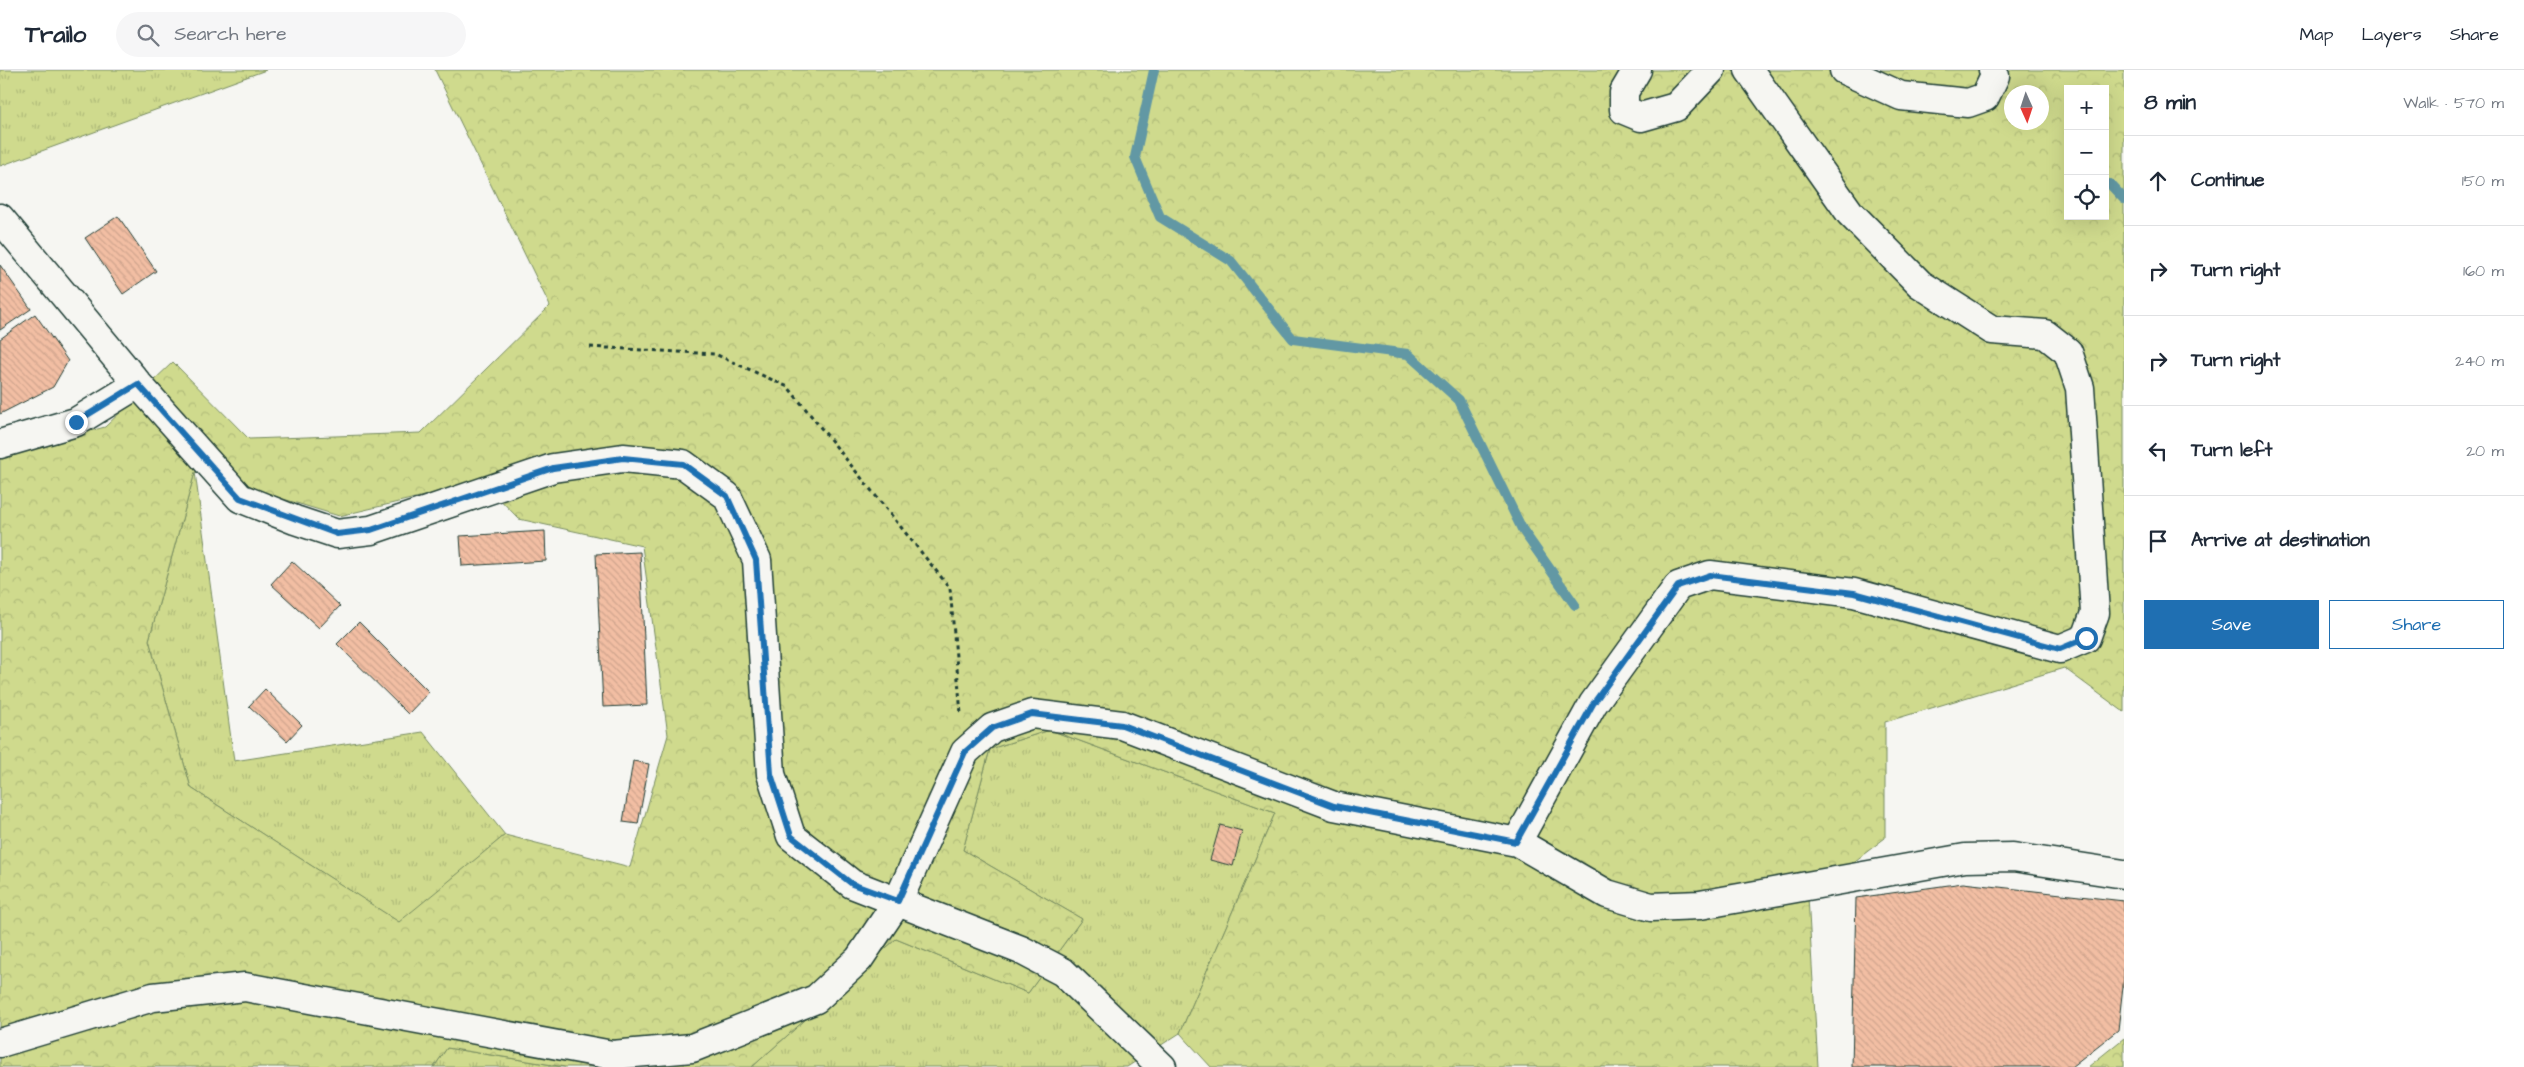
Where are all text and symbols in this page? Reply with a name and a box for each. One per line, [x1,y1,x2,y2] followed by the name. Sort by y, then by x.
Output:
[116,12,466,57] search box
[25,18,86,52] text: Trailo
[134,21,162,49] icon: search
[174,21,286,48] text: Search here
[2299,22,2333,47] text: Map
[2361,22,2422,47] text: Layers
[2450,22,2499,47] text: Share
[2004,85,2049,130] north arrow
[2064,85,2109,220] map controls
[2064,85,2109,130] button: +
[2144,88,2196,117] text: 8 min
[2403,92,2504,114] text: Walk · 570 m
[2064,130,2109,175] button: −
[2144,167,2172,195] icon: ahead
[2191,167,2265,194] text: Continue
[2462,170,2504,192] text: 150 m
[2064,175,2109,220] button: locate
[2144,257,2172,285] icon: right
[2191,257,2280,284] text: Turn right
[2463,260,2504,282] text: 160 m
[2144,347,2172,375] icon: right
[2191,347,2280,374] text: Turn right
[2455,350,2504,372] text: 240 m
[65,411,88,434] route end
[2144,437,2172,465] icon: left
[2191,437,2272,464] text: Turn left
[2466,440,2504,462] text: 20 m
[2144,527,2172,555] icon: arrive
[2191,527,2370,554] text: Arrive at destination
[2144,600,2319,649] button: Save
[2329,600,2504,649] button: Share
[2075,627,2098,650] route start

